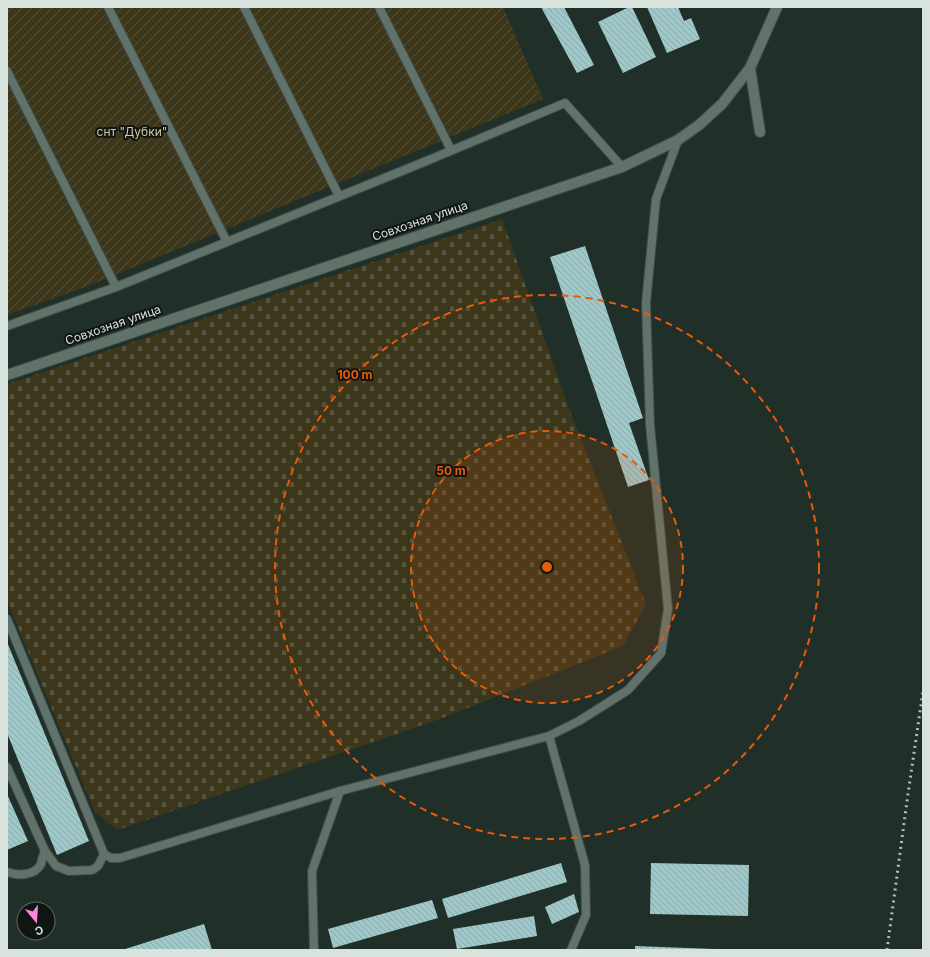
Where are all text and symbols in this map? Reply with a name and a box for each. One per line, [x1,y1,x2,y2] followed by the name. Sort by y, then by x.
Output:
[97,124,167,139] park label: снт "Дубки"
[370,197,470,244] street label: Совхозная улица
[63,301,163,348] street label: Совхозная улица
[337,367,373,382] text: 100 m
[436,463,466,478] text: 50 m
[540,560,554,574] centre of rings
[16,901,56,941] north arrow
[33,923,45,938] text: С

